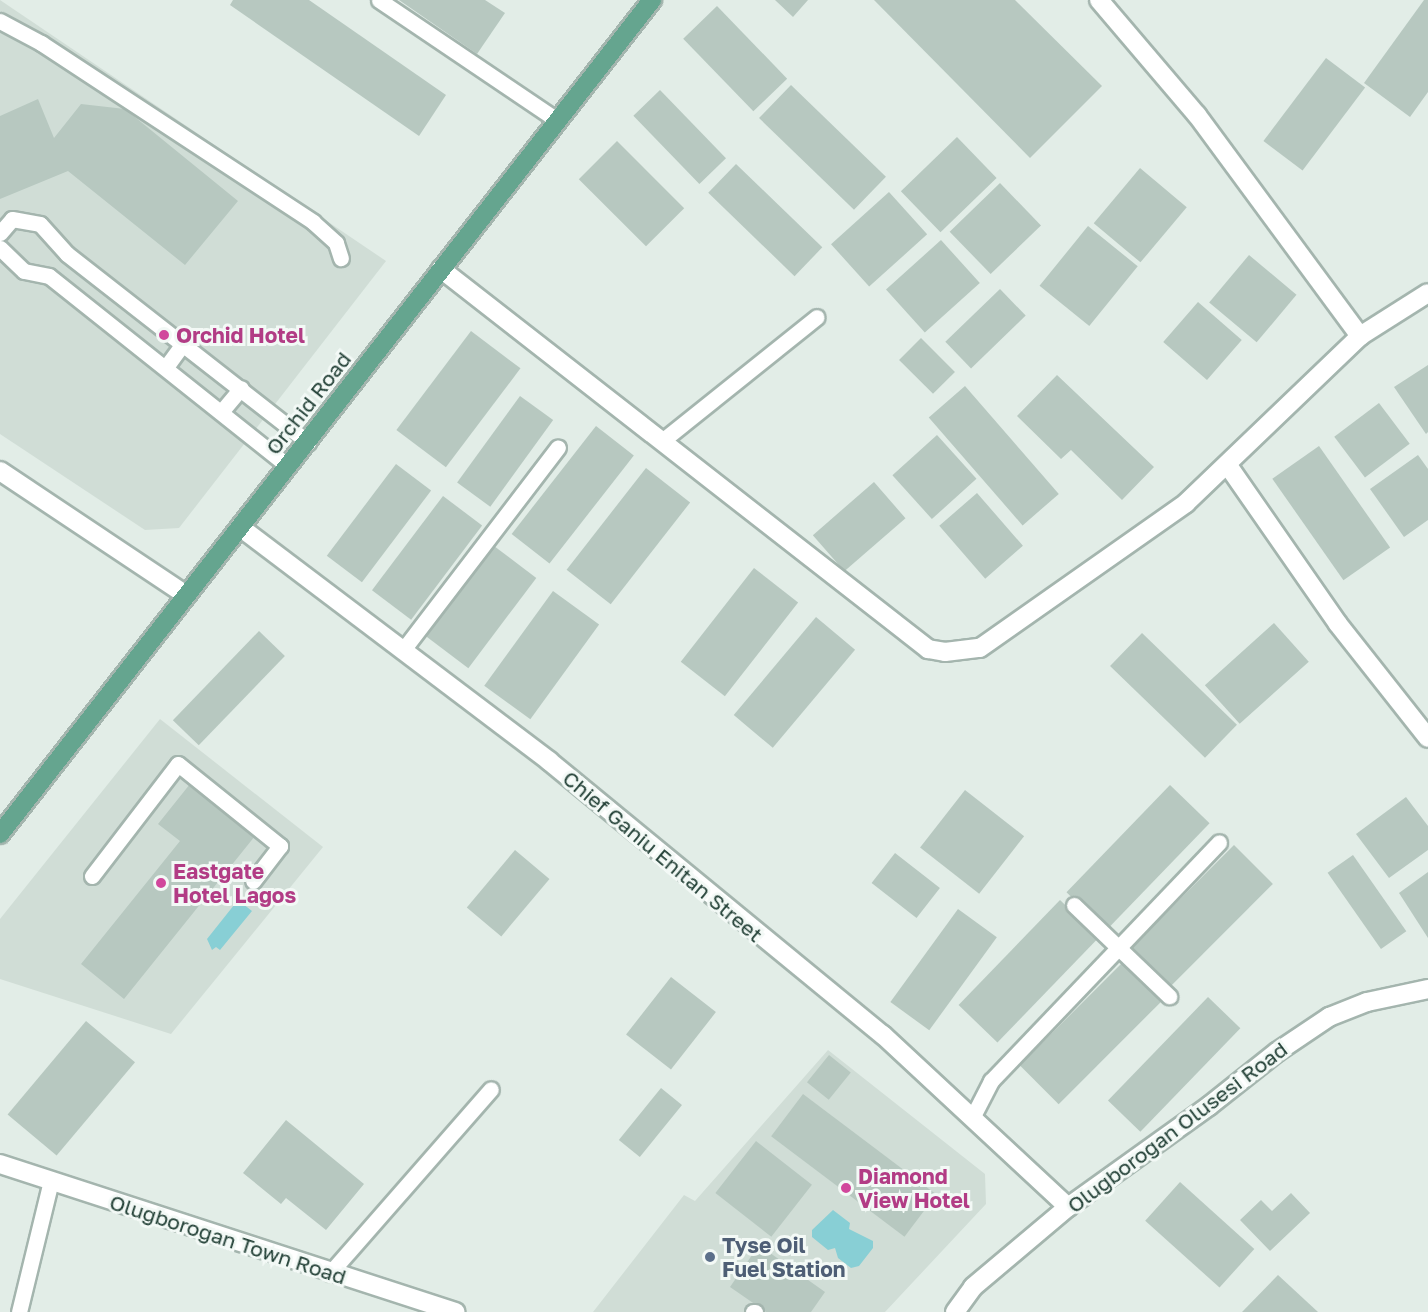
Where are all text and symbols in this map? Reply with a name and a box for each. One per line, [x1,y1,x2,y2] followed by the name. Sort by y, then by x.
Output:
[176,322,305,348] place label: Orchid Hotel
[157,328,171,342] marker: Orchid Hotel
[260,347,356,459] street label: Orchid Road
[558,765,768,947] street label: Chief Ganiu Enitan Street
[173,858,296,908] place label: Eastgate Hotel Lagos
[154,876,168,890] marker: Eastgate Hotel Lagos
[1062,1036,1292,1218] street label: Olugborogan Olusesi Road
[858,1163,970,1213] place label: Diamond View Hotel
[839,1181,853,1195] marker: Diamond View Hotel
[107,1189,349,1289] street label: Olugborogan Town Road
[722,1232,846,1282] place label: Tyse Oil Fuel Station
[703,1250,717,1264] marker: Tyse Oil Fuel Station

